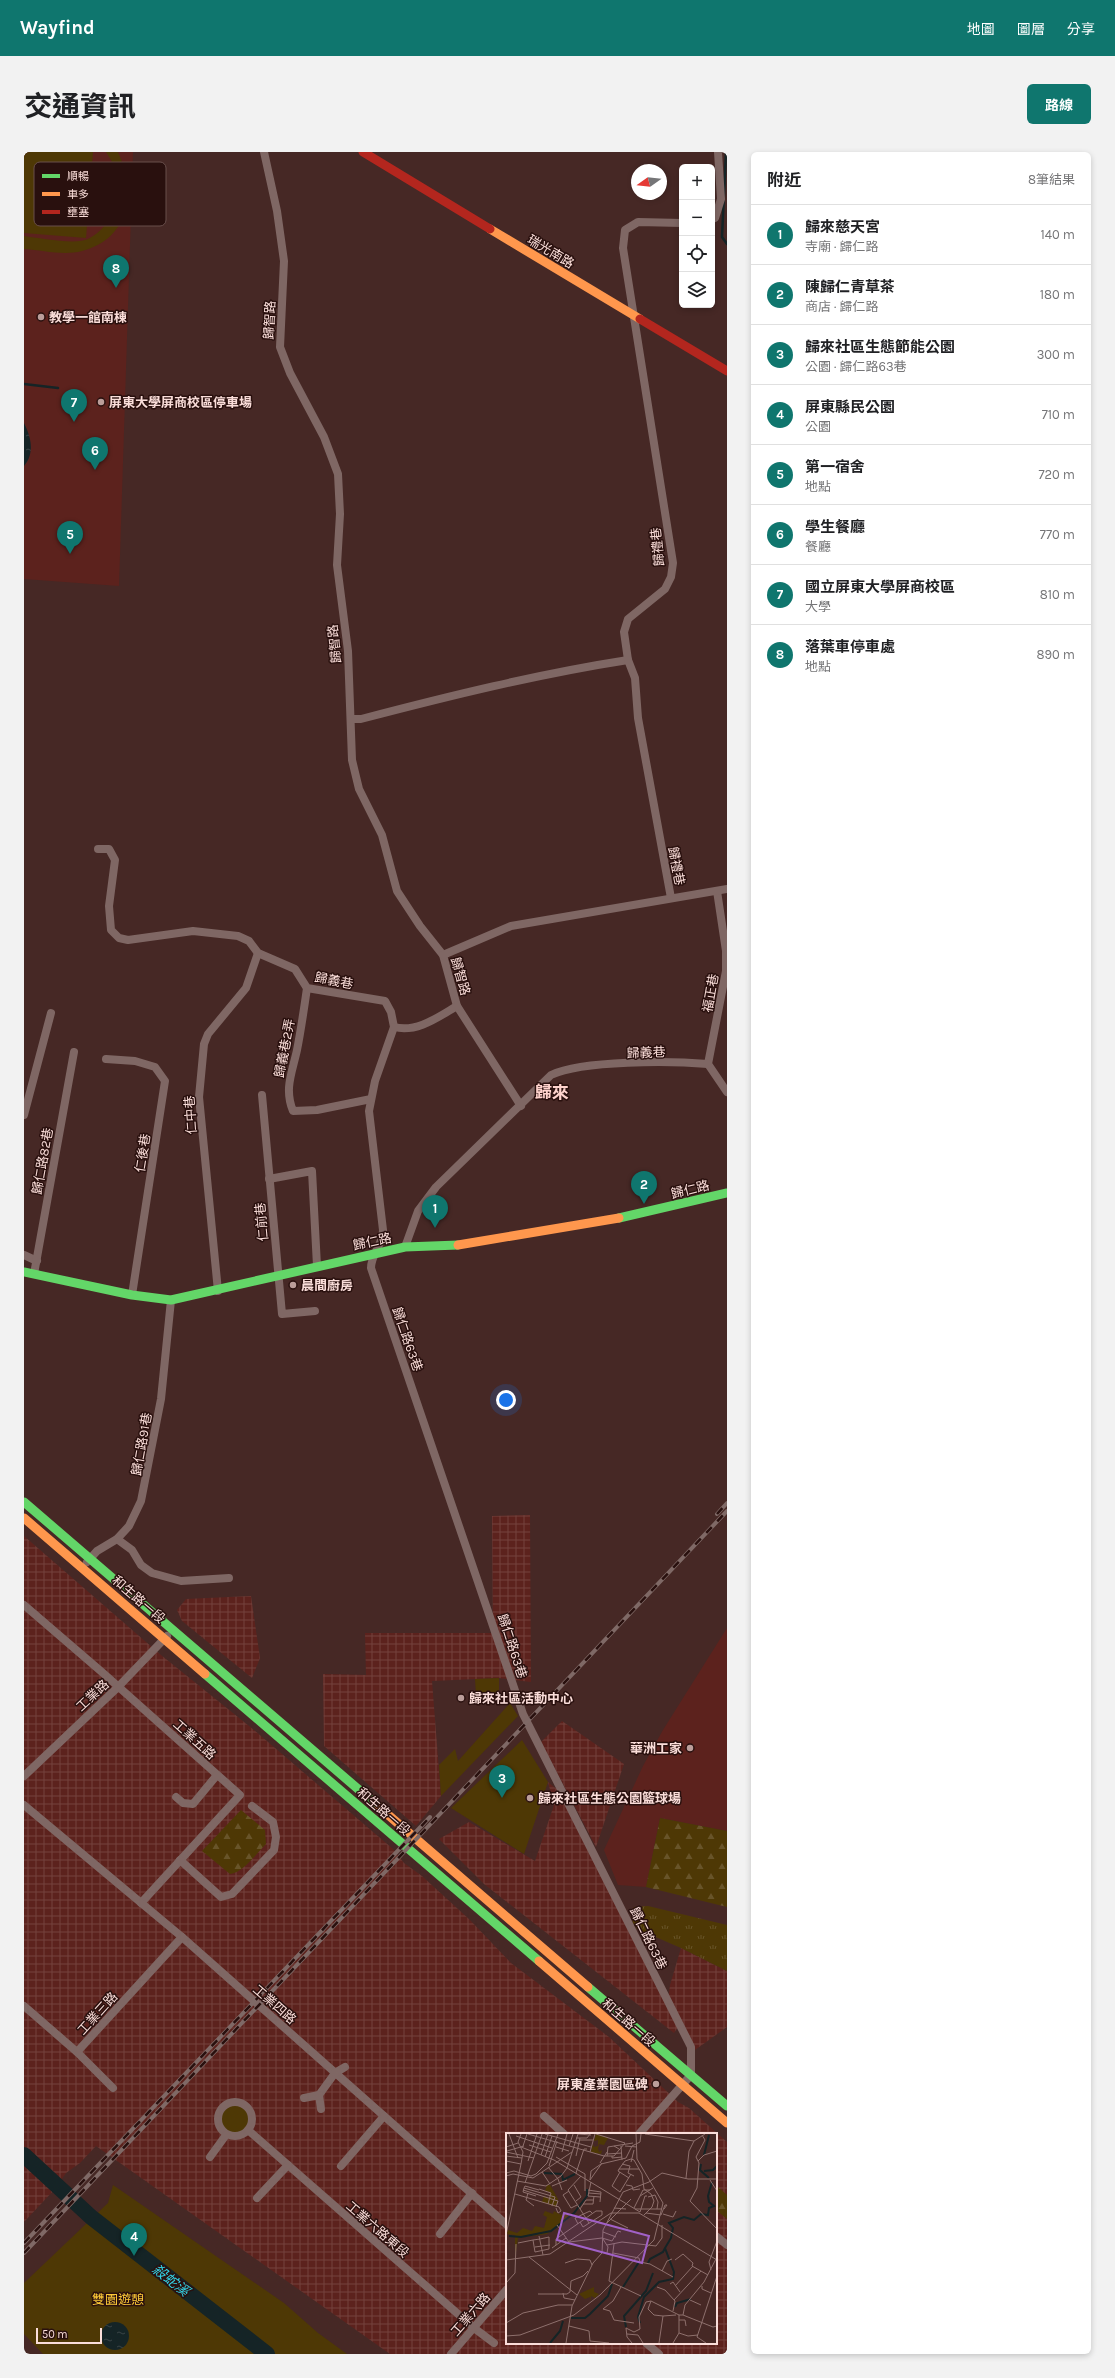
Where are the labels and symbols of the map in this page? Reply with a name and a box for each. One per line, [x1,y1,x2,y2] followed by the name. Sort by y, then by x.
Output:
[34,162,166,226] legend
[631,164,667,200] north arrow
[67,170,89,183] text: 順暢
[67,188,89,201] text: 車多
[67,206,89,219] text: 壅塞
[525,232,577,271] street label: 瑞光南路
[103,255,129,288] pin: 8
[261,300,278,340] street label: 歸智路
[49,310,127,325] place label: 教學一館南棟
[36,312,46,322] marker: 教學一館南棟
[61,389,87,422] pin: 7
[109,395,252,410] place label: 屏東大學屏商校區停車場
[96,397,106,407] marker: 屏東大學屏商校區停車場
[82,437,108,470] pin: 6
[57,521,83,554] pin: 5
[648,527,667,567] street label: 歸禮巷
[325,624,344,664] street label: 歸智路
[665,846,688,887] street label: 歸禮巷
[448,955,473,997] street label: 歸智路
[313,969,354,992] street label: 歸義巷
[700,973,721,1014] street label: 福正巷
[271,1017,298,1079] street label: 歸義巷2弄
[626,1044,666,1061] street label: 歸義巷
[535,1082,569,1102] district label: 歸來
[182,1095,199,1135] street label: 仁中巷
[29,1127,56,1196] street label: 歸仁路82巷
[132,1133,153,1174] street label: 仁後巷
[631,1171,657,1204] pin: 2
[669,1177,711,1201] street label: 歸仁路
[422,1195,448,1228] pin: 1
[252,1202,271,1242] street label: 仁前巷
[351,1230,393,1253] street label: 歸仁路
[301,1278,353,1293] place label: 晨間廚房
[288,1280,298,1290] marker: 晨間廚房
[390,1305,426,1373] street label: 歸仁路63巷
[496,1390,516,1410] your location
[129,1411,154,1477] street label: 歸仁路91巷
[109,1572,168,1626] street label: 和生路一段
[495,1612,530,1680] street label: 歸仁路63巷
[73,1677,112,1714] street label: 工業路
[469,1691,573,1706] place label: 歸來社區活動中心
[456,1693,466,1703] marker: 歸來社區活動中心
[170,1716,219,1762] street label: 工業五路
[630,1741,682,1756] place label: 華洲工家
[685,1743,695,1753] marker: 華洲工家
[489,1765,515,1798] pin: 3
[354,1784,413,1838] street label: 和生路一段
[538,1791,681,1806] place label: 歸來社區生態公園籃球場
[525,1793,535,1803] marker: 歸來社區生態公園籃球場
[627,1905,670,1972] street label: 歸仁路63巷
[250,1982,299,2027] street label: 工業四路
[74,1989,120,2038] street label: 工業三路
[599,1995,658,2049] street label: 和生路一段
[557,2077,648,2092] place label: 屏東產業園區碑
[651,2079,661,2089] marker: 屏東產業園區碑
[506,2133,717,2344] inset map
[343,2198,412,2261] street label: 工業六路東段
[121,2223,147,2256] pin: 4
[149,2261,194,2301] water label: 殺蛇溪
[448,2290,493,2339] street label: 工業六路
[92,2292,144,2307] park label: 雙園遊憩
[36,2326,102,2345] scale bar

